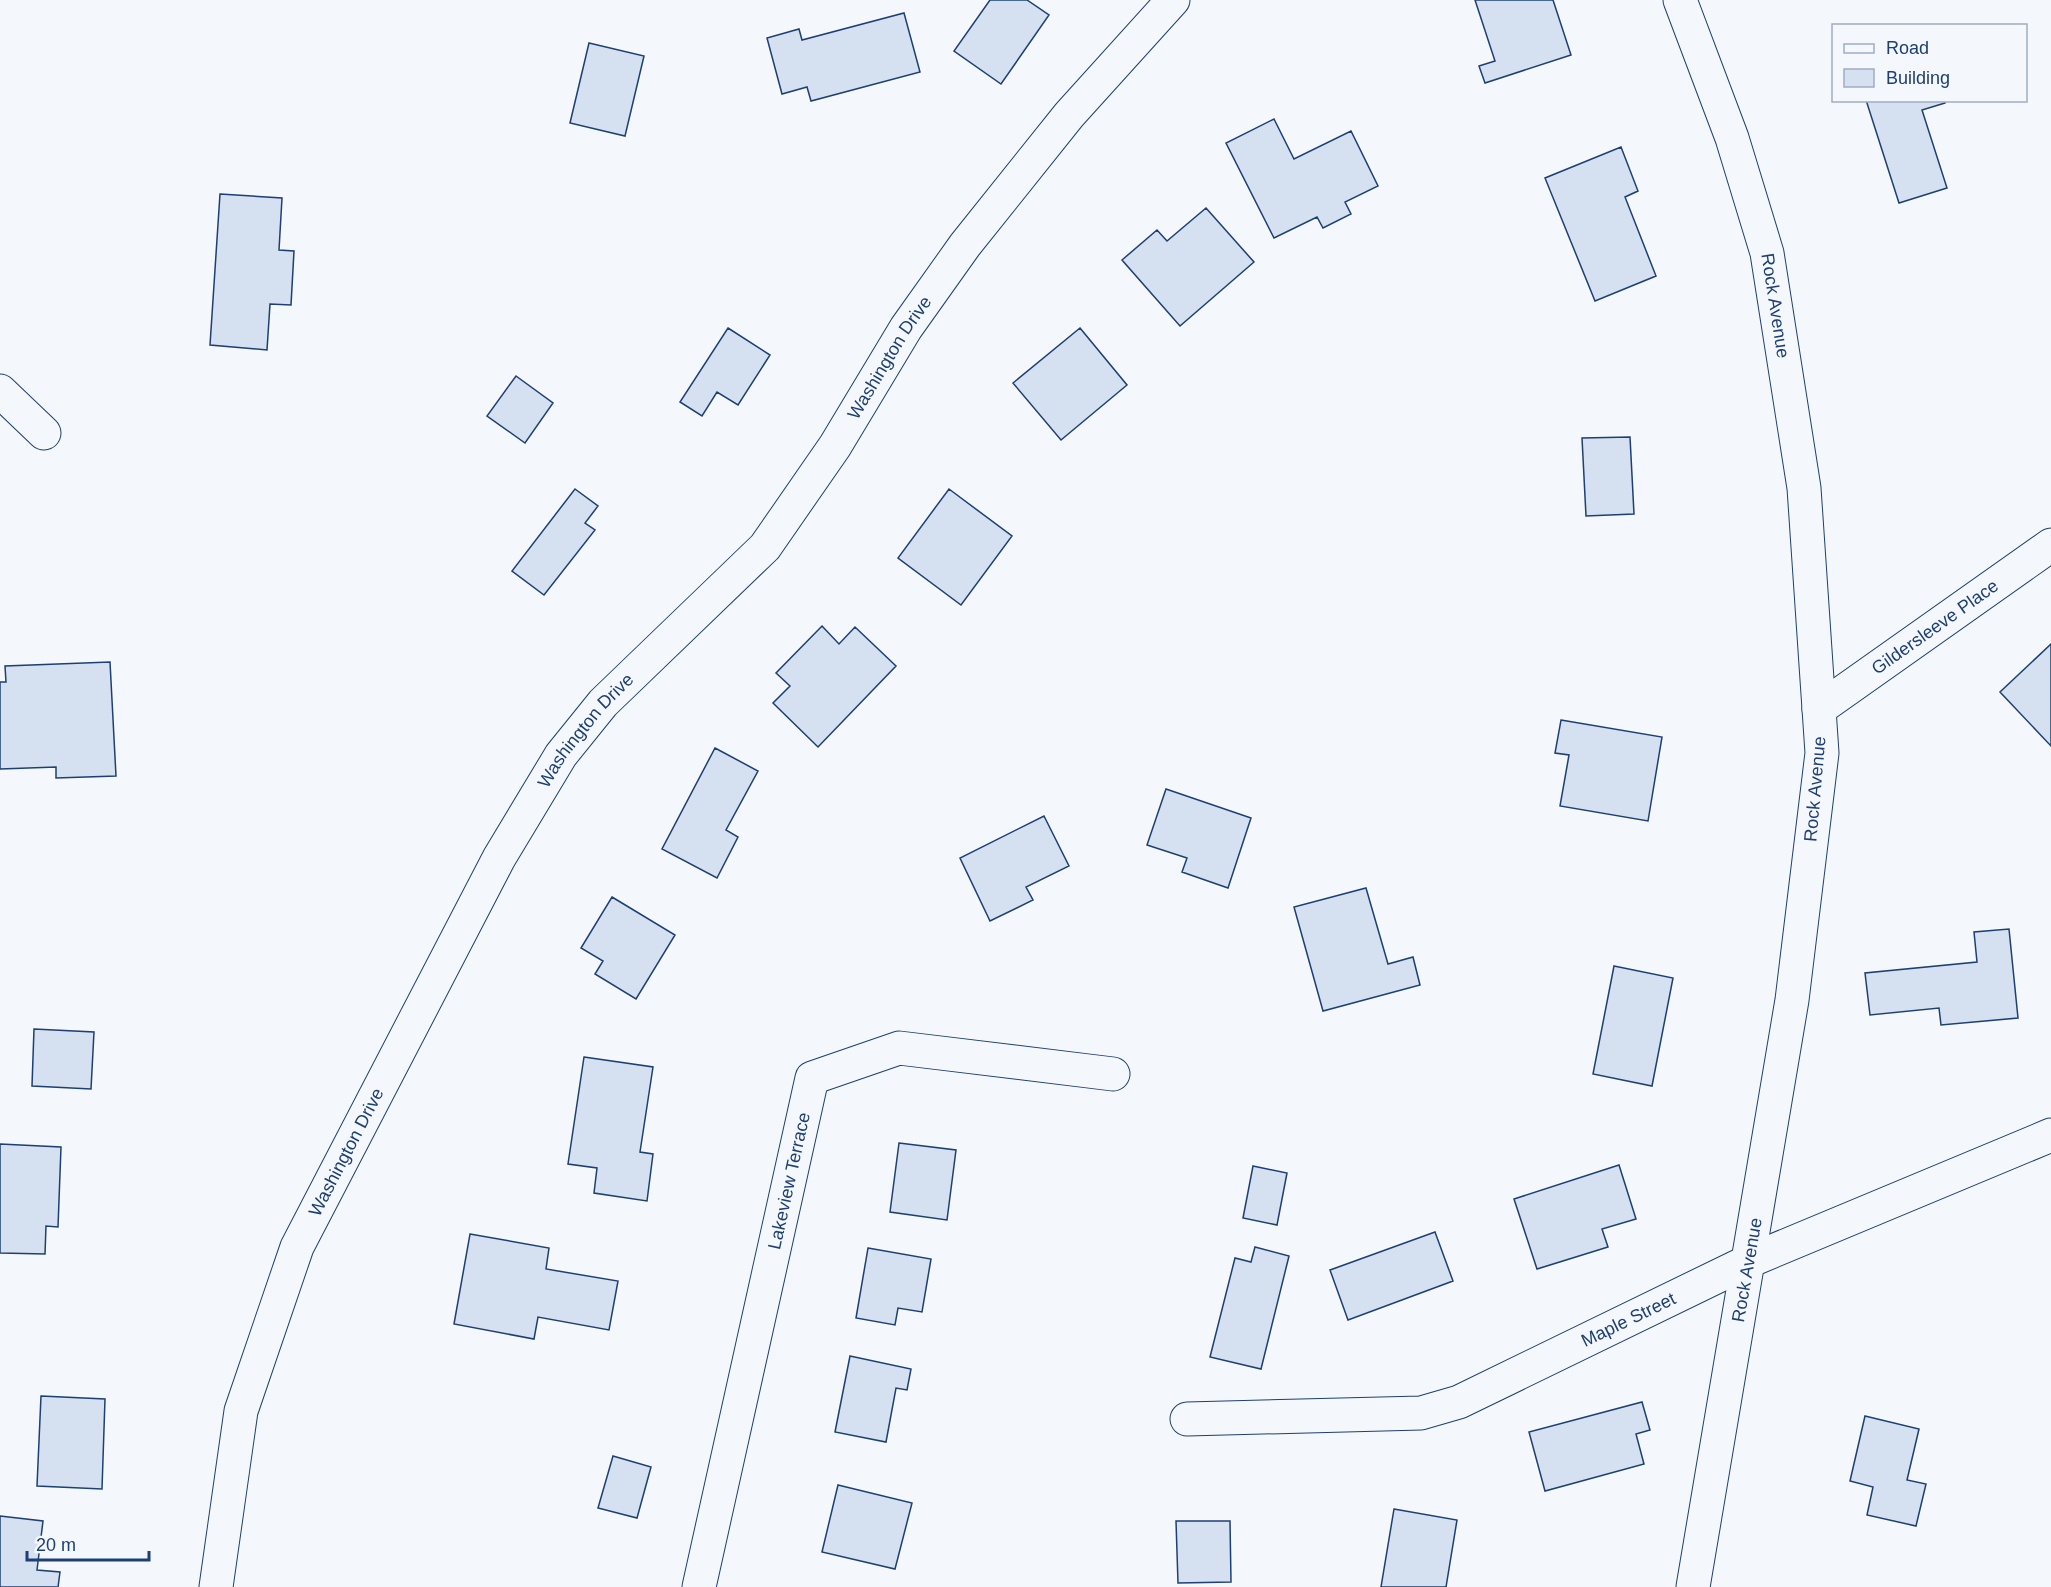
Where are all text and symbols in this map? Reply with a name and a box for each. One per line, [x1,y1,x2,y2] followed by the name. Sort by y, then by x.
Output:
[1832,24,2027,102] legend
[1886,38,1929,58] text: Road
[1886,68,1950,88] text: Building
[1757,252,1793,359] street label: Rock Avenue
[843,292,935,423] street label: Washington Drive
[1868,576,2002,679] street label: Gildersleeve Place
[534,669,638,791] street label: Washington Drive
[1800,735,1830,843] street label: Rock Avenue
[305,1085,388,1219] street label: Washington Drive
[764,1110,814,1251] street label: Lakeview Terrace
[1728,1216,1766,1324] street label: Rock Avenue
[1578,1288,1679,1351] street label: Maple Street
[27,1524,148,1562] scale bar
[36,1535,76,1555] text: 20 m

